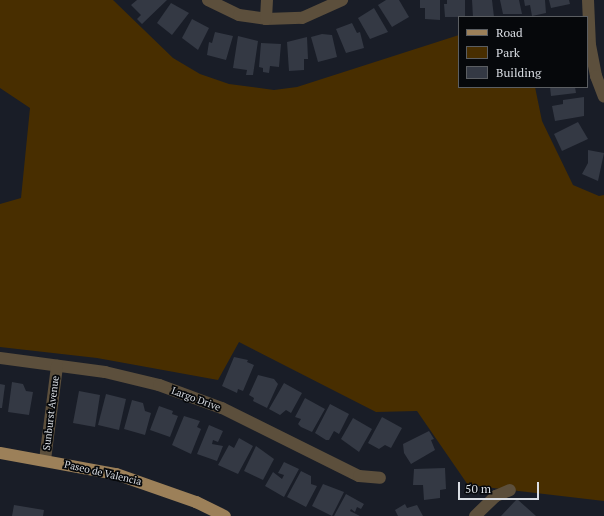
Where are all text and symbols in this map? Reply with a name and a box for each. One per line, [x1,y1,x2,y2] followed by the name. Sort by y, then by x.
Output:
[458,16,588,88] legend
[496,25,523,40] text: Road
[496,45,520,60] text: Park
[496,65,541,80] text: Building
[40,375,62,451] street label: Sunburst Avenue
[170,385,222,413] street label: Largo Drive
[63,458,143,488] street label: Paseo de Valencia
[460,474,541,500] scale bar
[465,481,491,496] text: 50 m

